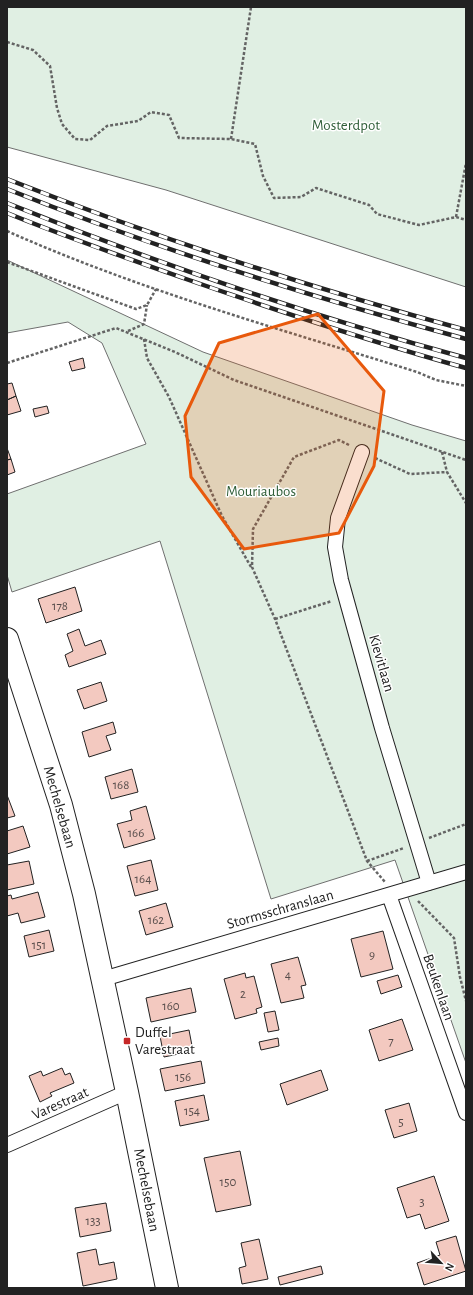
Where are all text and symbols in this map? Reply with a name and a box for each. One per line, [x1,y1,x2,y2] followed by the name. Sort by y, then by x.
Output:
[312,118,380,133] park label: Mosterdpot
[226,484,296,499] park label: Mouriaubos
[52,600,68,613] house number: 178
[366,633,397,693] street label: Kievitlaan
[41,765,78,850] street label: Mechelsebaan
[113,779,129,792] house number: 168
[128,827,144,840] house number: 166
[135,873,151,886] house number: 164
[225,887,335,932] street label: Stormsschranslaan
[148,914,164,927] house number: 162
[32,939,46,952] house number: 151
[369,949,375,962] house number: 9
[420,952,457,1022] street label: Beukenlaan
[285,969,291,982] house number: 4
[240,988,246,1001] house number: 2
[162,1000,180,1013] house number: 160
[135,1025,195,1057] place label: Duffel Varestraat
[388,1035,394,1048] house number: 7
[122,1036,132,1046] marker: Duffel Varestraat
[175,1071,191,1084] house number: 156
[30,1084,91,1122] street label: Varestraat
[184,1105,200,1118] house number: 154
[398,1116,404,1129] house number: 5
[131,1147,162,1233] street label: Mechelsebaan
[220,1176,237,1189] house number: 150
[419,1196,425,1209] house number: 3
[85,1215,101,1228] house number: 133
[421,1243,461,1283] north arrow
[443,1261,456,1273] text: N

